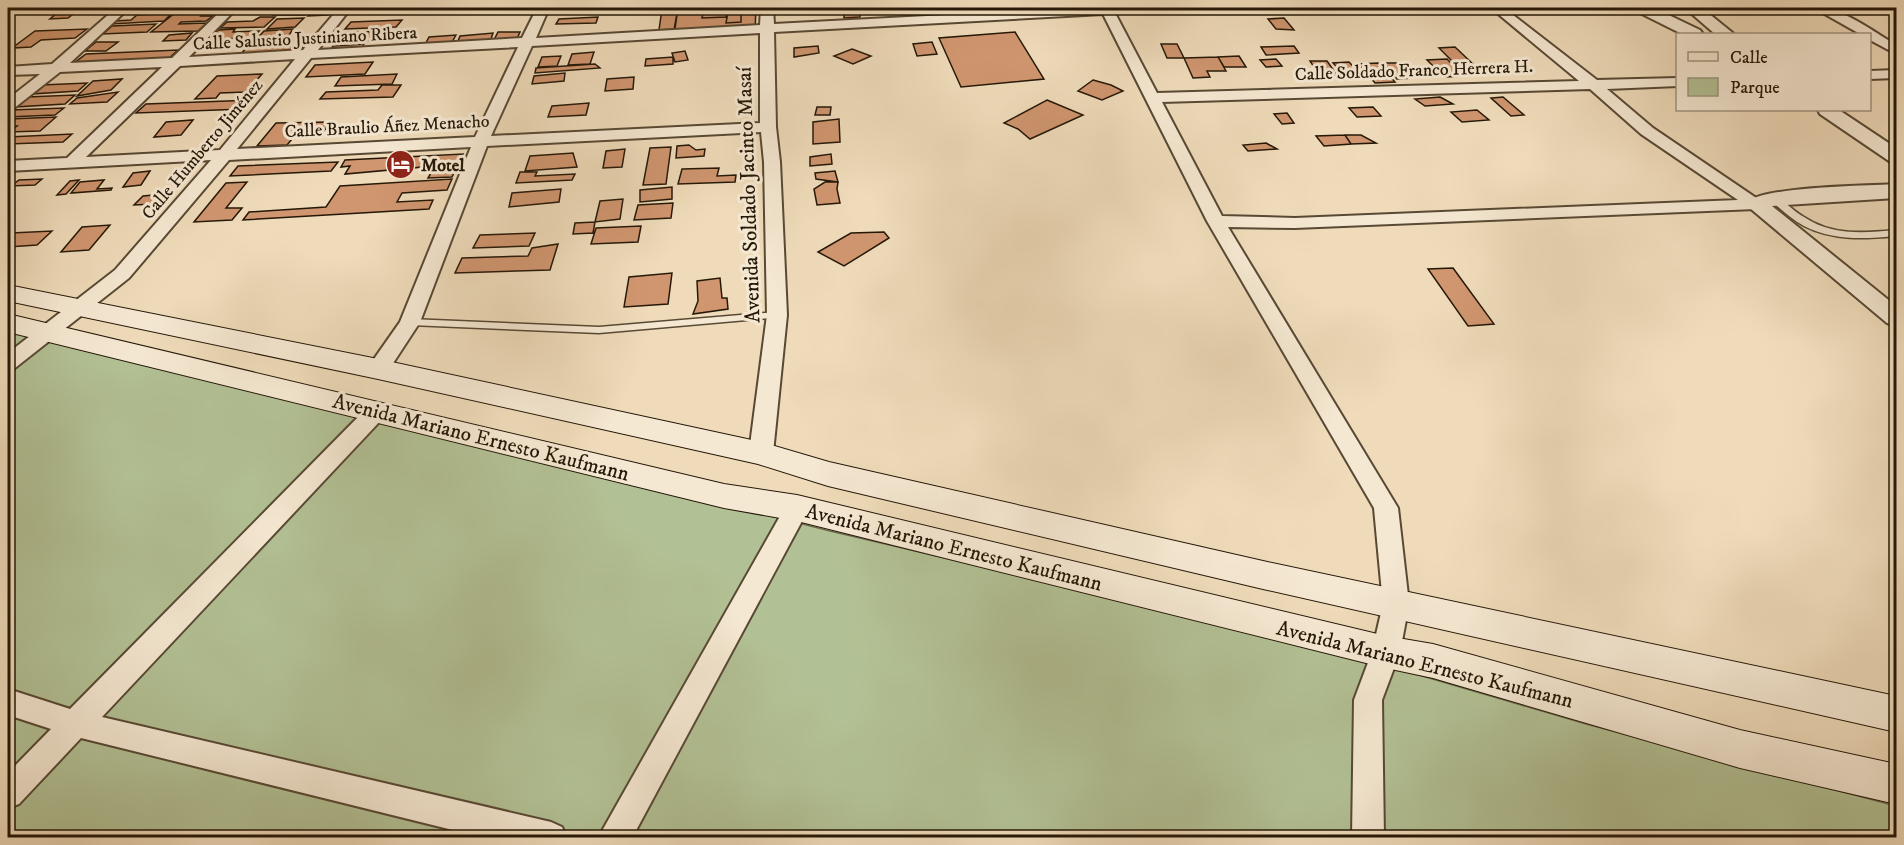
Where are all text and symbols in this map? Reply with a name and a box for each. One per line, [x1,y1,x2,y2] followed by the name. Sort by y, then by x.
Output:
[192,22,418,56] street label: Calle Salustio Justiniano Ribera
[1676,33,1871,111] legend
[1730,47,1768,69] text: Calle
[1295,56,1534,86] street label: Calle Soldado Franco Herrera H.
[731,65,766,323] street label: Avenida Soldado Jacinto Masaí
[138,75,268,224] street label: Calle Humberto Jiménez
[1730,77,1780,99] text: Parque
[284,110,490,143] street label: Calle Braulio Áñez Menacho
[384,149,416,181] hotel icon: Motel
[421,155,465,177] place label: Motel
[330,388,632,487] street label: Avenida Mariano Ernesto Kaufmann
[803,498,1105,597] street label: Avenida Mariano Ernesto Kaufmann
[1274,615,1576,714] street label: Avenida Mariano Ernesto Kaufmann

